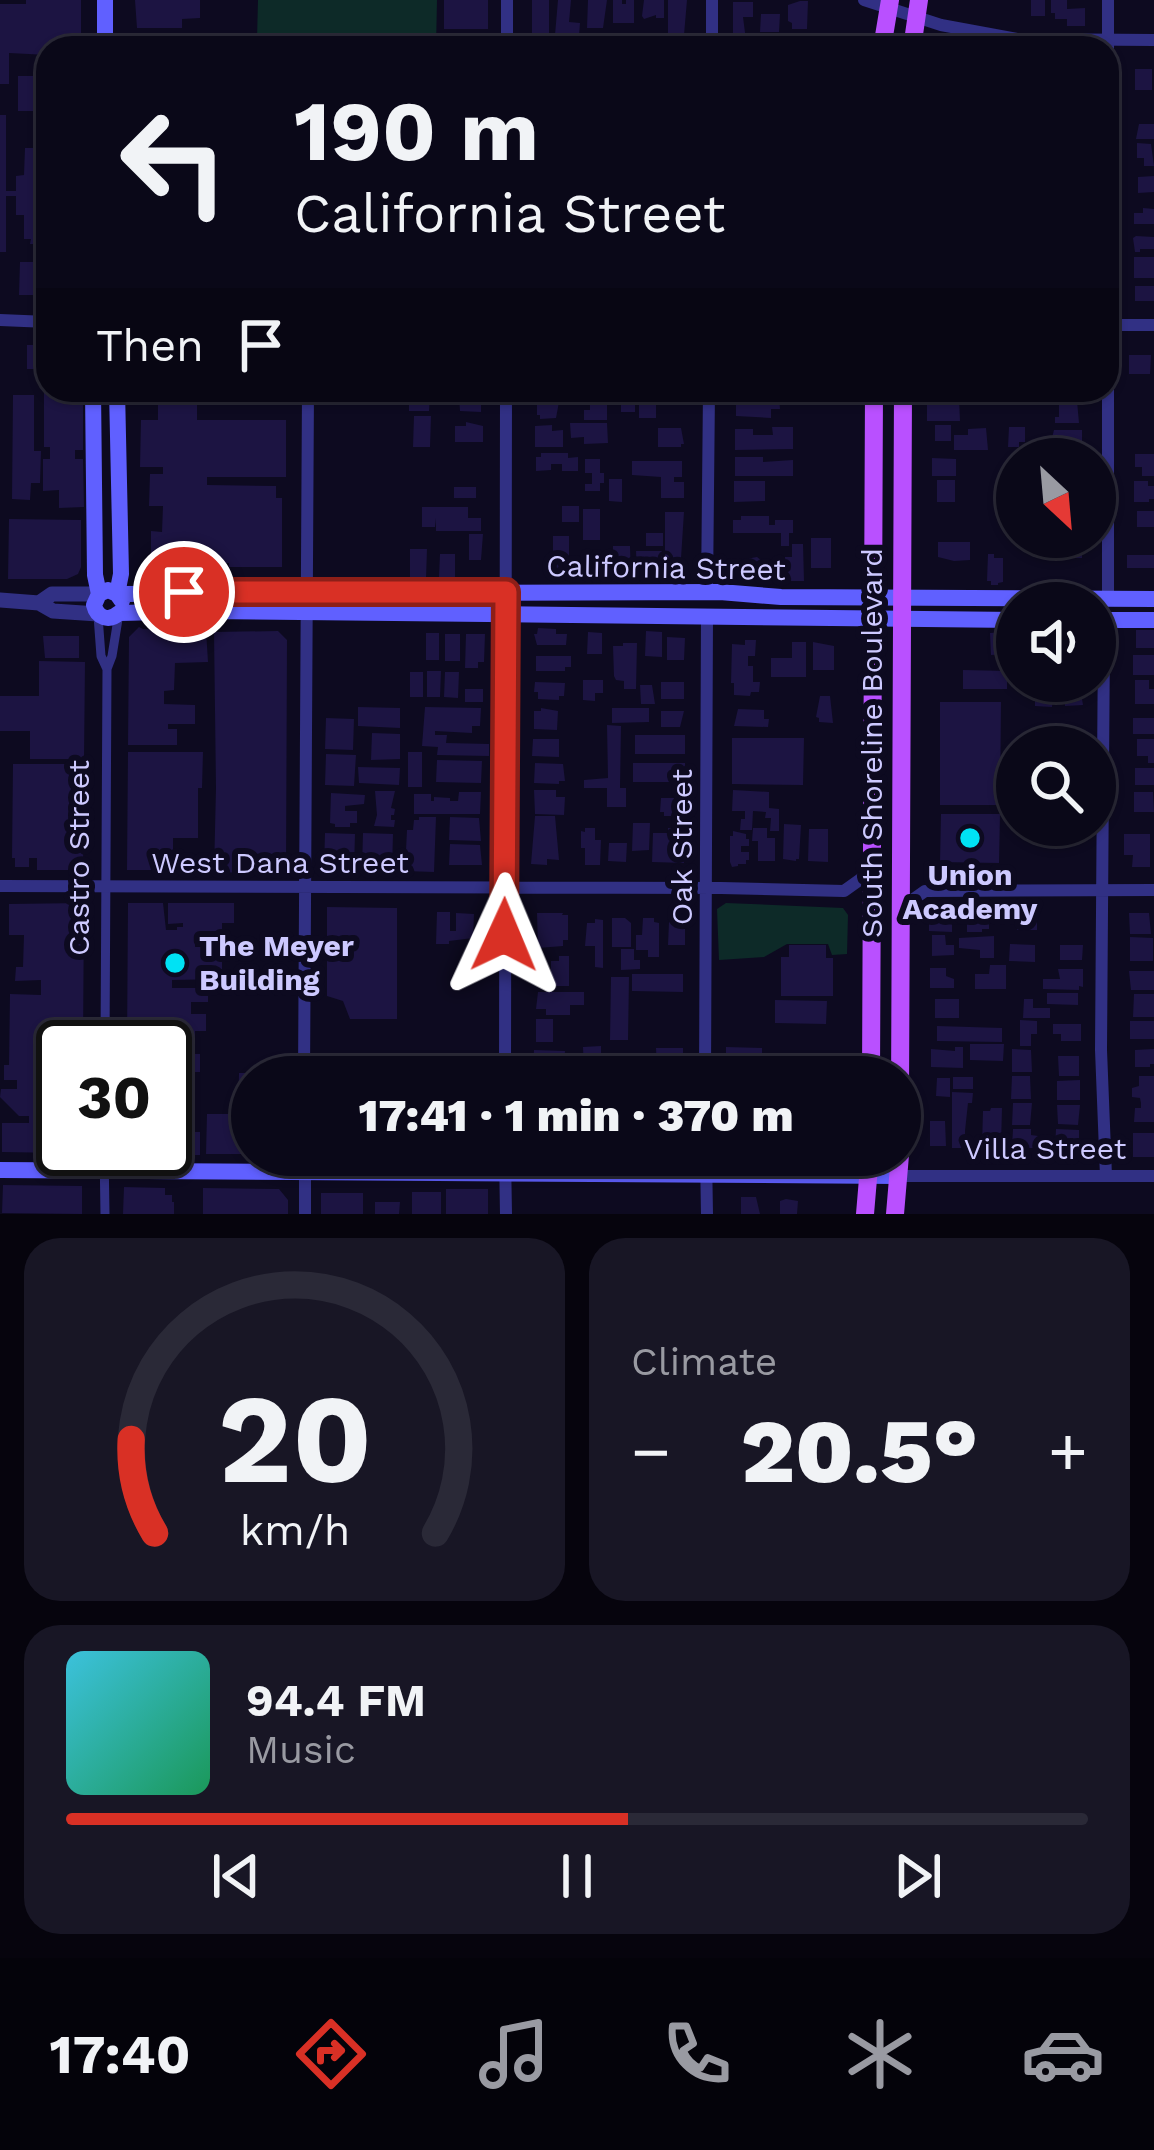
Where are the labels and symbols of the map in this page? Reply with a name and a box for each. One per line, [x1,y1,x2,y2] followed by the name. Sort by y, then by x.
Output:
[996,438,1116,558] north arrow
[133,541,235,643] pin
[546,548,787,587] street label: California Street
[854,548,889,938] street label: South Shoreline Boulevard
[61,759,96,956] street label: Castro Street
[664,768,699,925] street label: Oak Street
[957,825,983,851] marker: Union Academy
[151,845,409,880] street label: West Dana Street
[903,857,1038,926] place label: Union Academy
[441,872,567,998] position arrow
[199,928,354,997] place label: The Meyer Building
[162,950,188,976] marker: The Meyer Building
[36,1020,192,1176] speed limit sign: 30
[964,1131,1127,1166] street label: Villa Street

